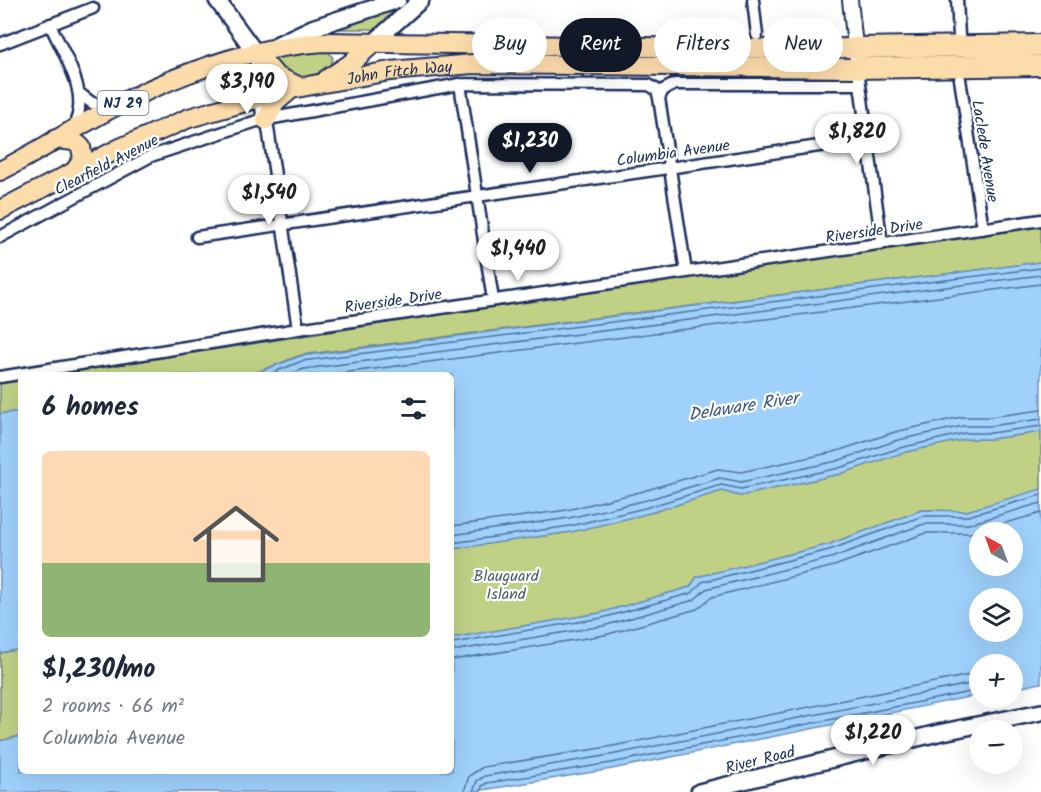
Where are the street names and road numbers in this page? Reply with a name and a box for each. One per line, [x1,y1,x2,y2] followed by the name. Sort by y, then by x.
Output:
[345,55,454,93] street label: John Fitch Way
[98,91,148,115] road number: NJ 29
[964,98,1005,204] street label: Laclede Avenue
[50,128,163,202] street label: Clearfield Avenue
[615,133,732,174] street label: Columbia Avenue
[824,212,924,251] street label: Riverside Drive
[343,282,443,321] street label: Riverside Drive
[723,740,799,781] street label: River Road

